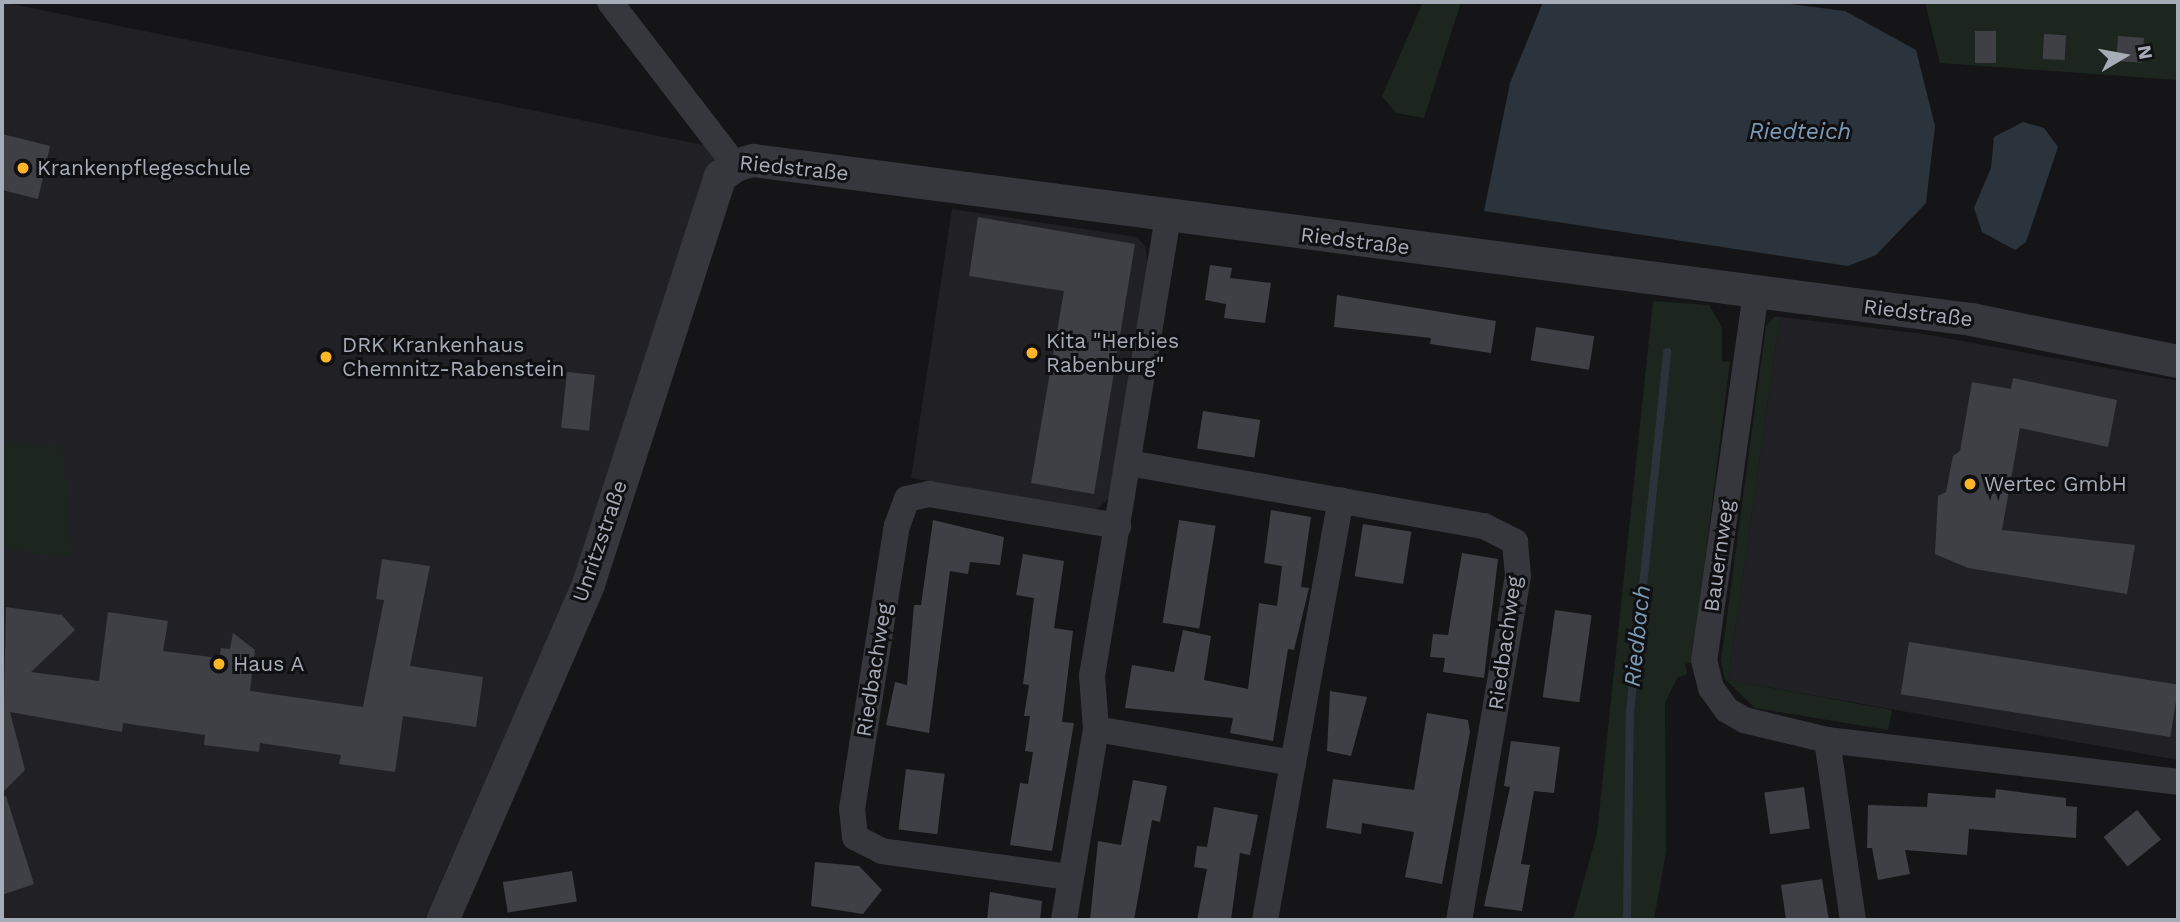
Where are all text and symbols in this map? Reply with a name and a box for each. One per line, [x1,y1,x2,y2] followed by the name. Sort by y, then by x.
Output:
[2089,21,2159,91] north arrow
[2133,43,2158,61] text: N
[1749,118,1851,146] water label: Riedteich
[738,150,850,186] street label: Riedstraße
[37,155,251,181] place label: Krankenpflegeschule
[15,160,31,176] marker: Krankenpflegeschule
[1299,222,1411,260] street label: Riedstraße
[1862,294,1974,332] street label: Riedstraße
[1046,328,1180,378] place label: Kita "Herbies Rabenburg"
[342,332,565,382] place label: DRK Krankenhaus Chemnitz-Rabenstein
[1024,345,1040,361] marker: Kita "Herbies Rabenburg"
[316,347,336,367] marker: DRK Krankenhaus Chemnitz-Rabenstein
[1984,471,2127,497] place label: Wertec GmbH
[1962,476,1978,492] marker: Wertec GmbH
[567,477,633,605] street label: Unritzstraße
[1699,499,1739,613] street label: Bauernweg
[1483,574,1527,712] street label: Riedbachweg
[1619,584,1657,688] water label: Riedbach
[851,601,897,739] street label: Riedbachweg
[233,651,305,677] place label: Haus A
[211,656,227,672] marker: Haus A

